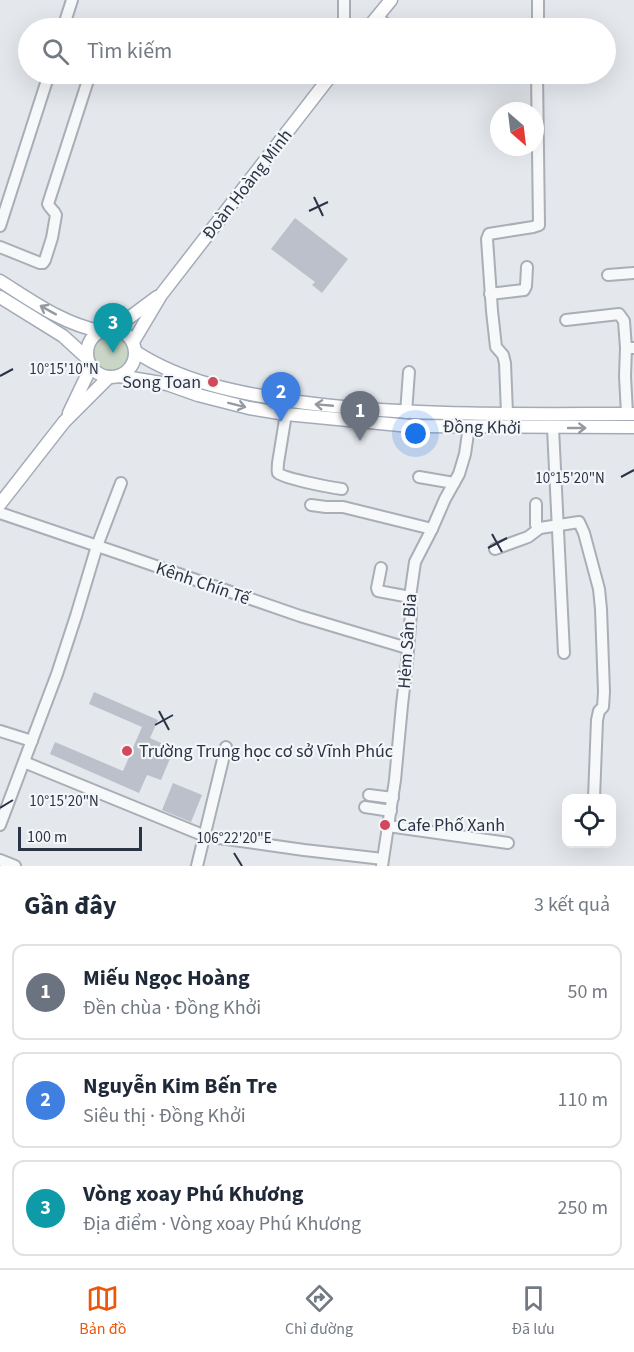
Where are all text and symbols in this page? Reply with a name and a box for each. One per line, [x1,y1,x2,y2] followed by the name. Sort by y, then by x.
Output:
[18,18,616,84] search box
[39,35,72,68] icon: search
[87,35,172,67] text: Tìm kiếm
[490,102,544,156] north arrow
[196,124,298,245] street label: Đoàn Hoàng Minh
[40,304,57,316] one-way arrow
[94,304,132,353] pin: 3
[29,359,99,380] text: 10°15'10"N
[122,370,201,395] place label: Song Toan
[262,372,300,422] pin: 2
[206,375,220,389] marker: Song Toan
[340,392,380,441] pin: 1
[227,399,246,411] one-way arrow
[314,399,334,410] one-way arrow
[443,414,521,441] street label: Đồng Khởi
[401,419,430,448] your location
[567,422,587,434] one-way arrow
[535,468,605,489] text: 10°15'20"N
[153,556,254,612] street label: Kênh Chín Tế
[392,593,423,689] street label: Hẻm Sân Bia
[139,739,393,764] place label: Trường Trung học cơ sở Vĩnh Phúc
[120,744,134,758] marker: Trường Trung học cơ sở Vĩnh Phúc
[29,791,99,812] text: 10°15'20"N
[562,794,616,848] map controls
[562,794,616,848] button: locate
[397,813,505,838] place label: Cafe Phố Xanh
[378,818,392,832] marker: Cafe Phố Xanh
[18,824,142,852] scale bar
[27,826,67,848] text: 100 m
[196,828,272,849] text: 106°22'20"E
[24,887,117,924] text: Gần đây
[534,891,610,919] text: 3 kết quả
[83,962,250,994] text: Miếu Ngọc Hoàng
[40,978,51,1006] text: 1
[568,978,608,1006] text: 50 m
[83,994,261,1022] text: Đền chùa · Đồng Khởi
[83,1070,277,1102] text: Nguyễn Kim Bến Tre
[40,1086,51,1114] text: 2
[558,1086,608,1114] text: 110 m
[83,1102,246,1130] text: Siêu thị · Đồng Khởi
[83,1178,304,1210] text: Vòng xoay Phú Khương
[40,1194,51,1222] text: 3
[558,1194,608,1222] text: 250 m
[83,1210,361,1238] text: Địa điểm · Vòng xoay Phú Khương
[79,1282,126,1340] tab: Bản đồ
[285,1282,353,1340] tab: Chỉ đường
[512,1282,555,1340] tab: Đã lưu

